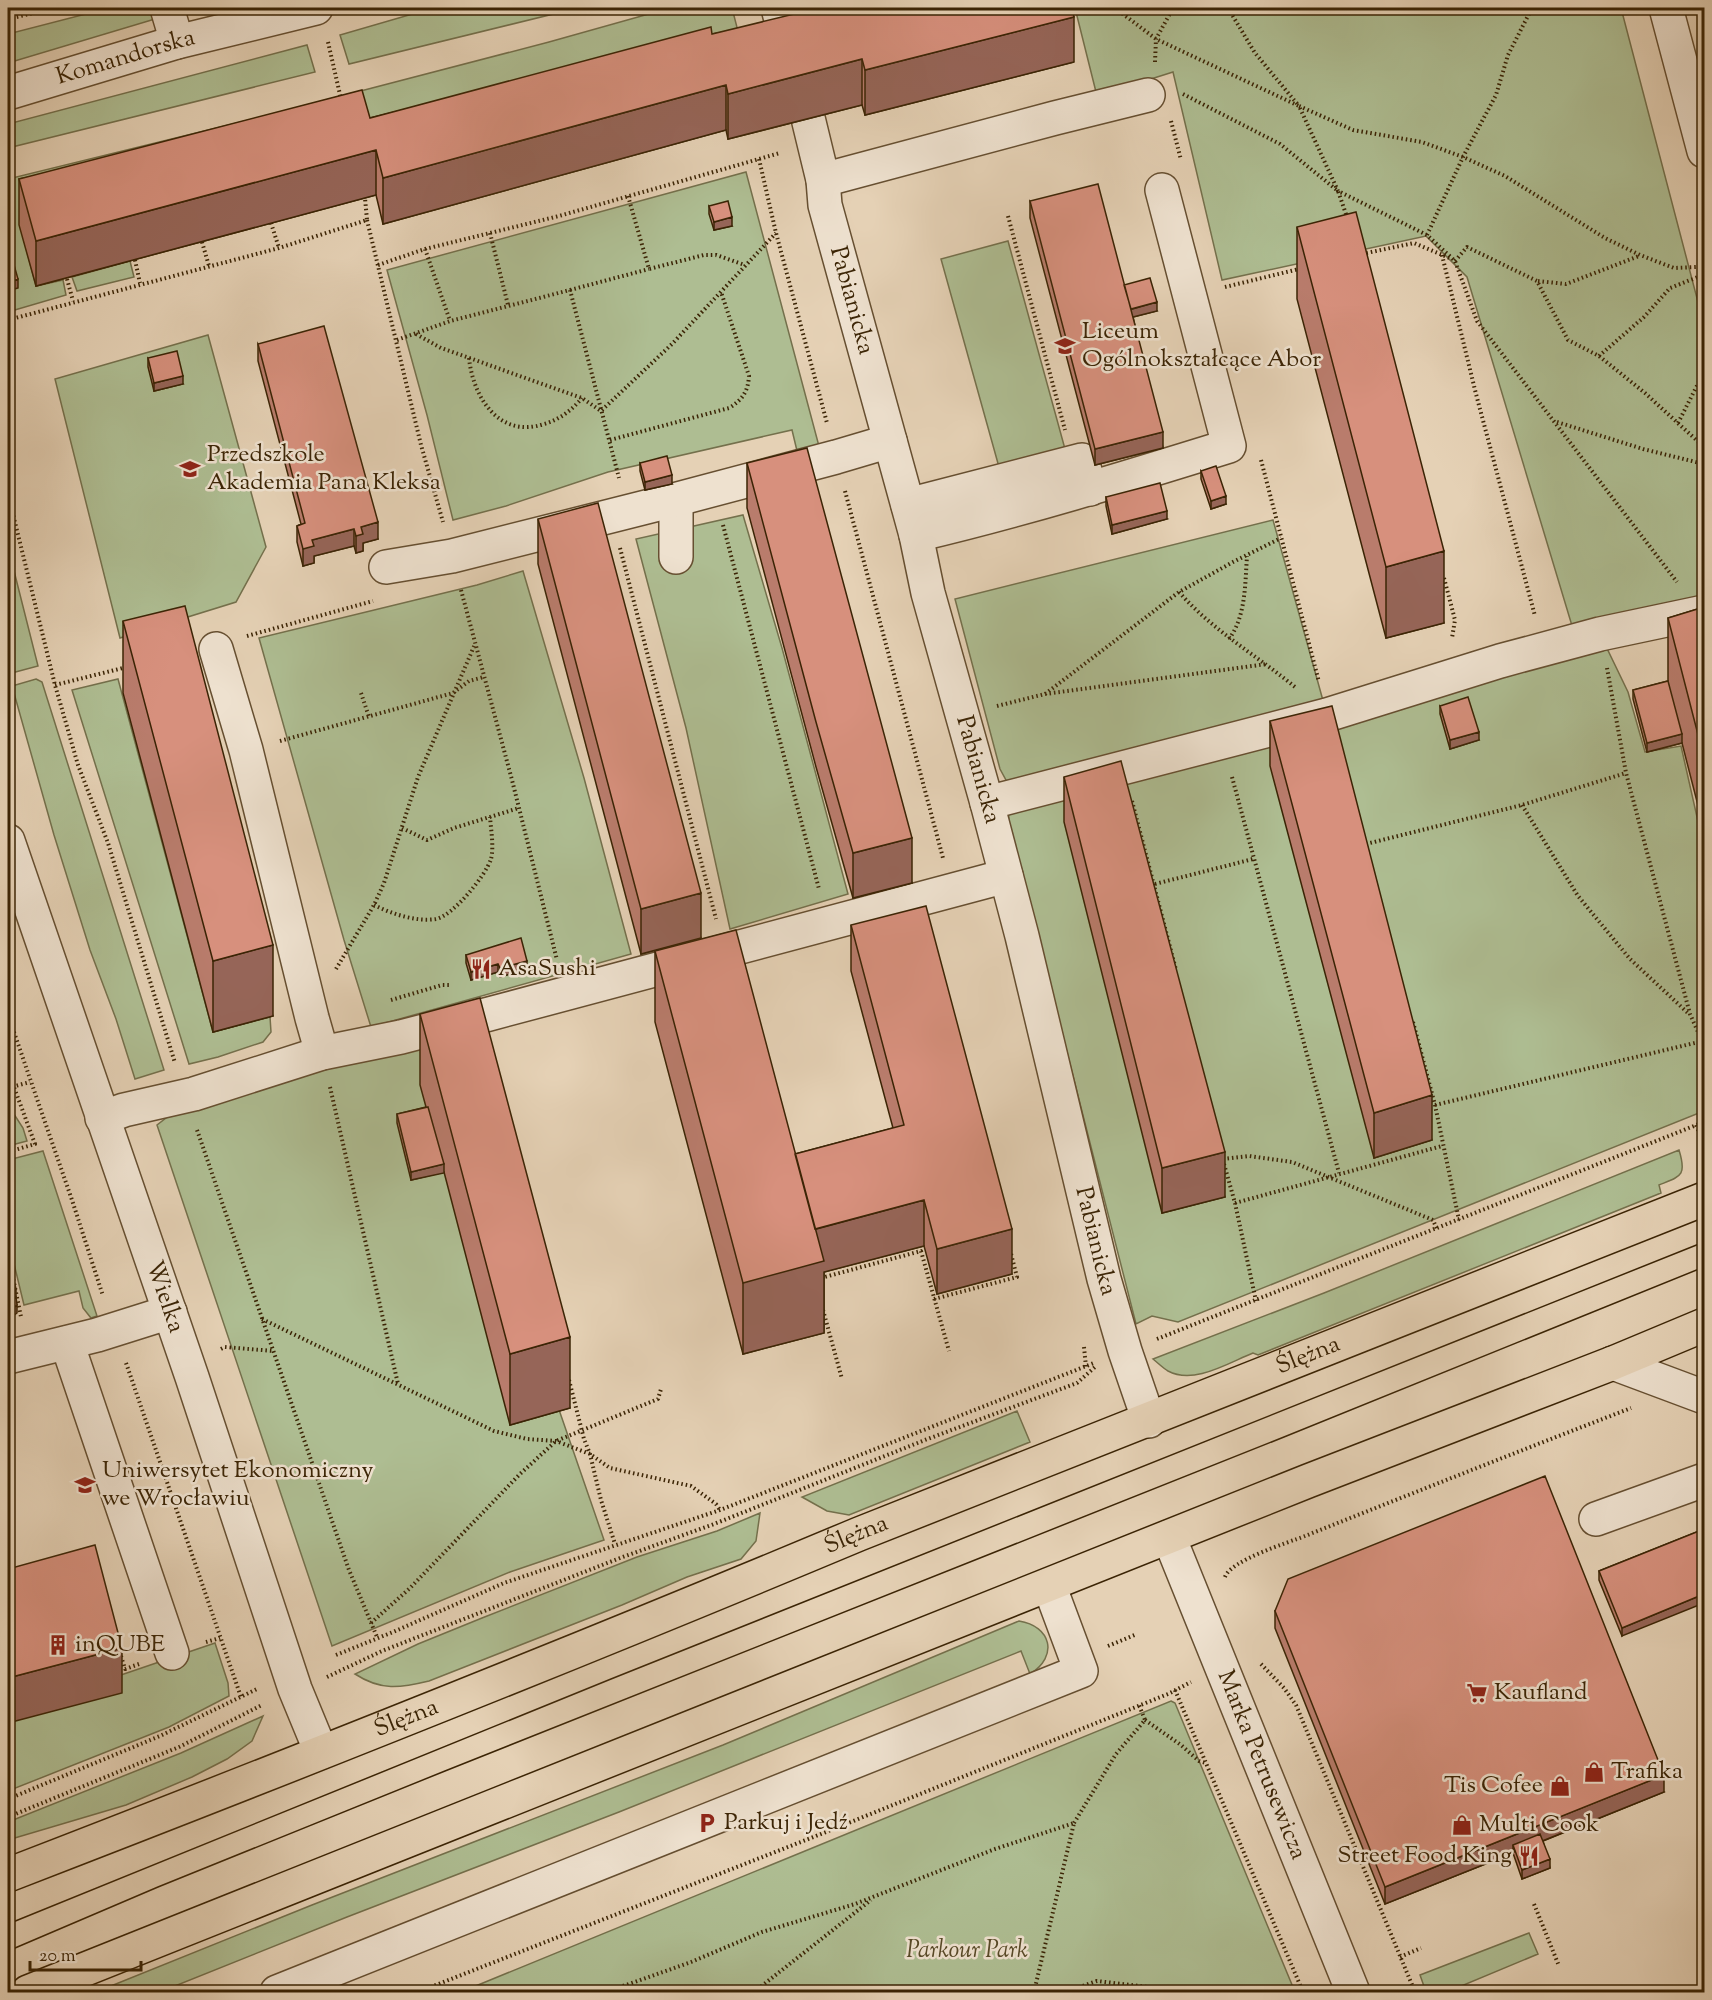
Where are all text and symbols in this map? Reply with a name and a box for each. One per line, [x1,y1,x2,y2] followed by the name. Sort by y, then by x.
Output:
[52,21,199,94] street label: Komandorska
[820,243,882,359] street label: Pabianicka
[1082,315,1321,377] place label: Liceum Ogólnokształcące Abor
[1053,334,1077,358] school or university icon: Liceum Ogólnokształcące Abor
[207,438,441,500] place label: Przedszkole Akademia Pana Kleksa
[178,457,202,481] school or university icon: Przedszkole Akademia Pana Kleksa
[946,712,1009,828] street label: Pabianicka
[498,952,596,986] place label: AsaSushi
[469,957,493,981] restaurant icon: AsaSushi
[1066,1183,1125,1300] street label: Pabianicka
[136,1256,193,1337] street label: Wielka
[1271,1328,1345,1384] street label: Ślężna
[102,1454,374,1516] place label: Uniwersytet Ekonomiczny we Wrocławiu
[73,1473,97,1497] school or university icon: Uniwersytet Ekonomiczny we Wrocławiu
[819,1507,893,1564] street label: Ślężna
[75,1628,166,1662] place label: inQUBE
[46,1633,70,1657] building icon: inQUBE
[1208,1665,1315,1865] street label: Marka Petrusewicza
[1494,1676,1588,1710] place label: Kaufland
[1465,1681,1489,1705] supermarket icon: Kaufland
[369,1691,444,1747] street label: Ślężna
[1611,1755,1683,1789] place label: Trafika
[1582,1760,1606,1784] shop icon: Trafika
[1444,1769,1543,1803] place label: Tis Cofee
[1548,1774,1572,1798] shop icon: Tis Cofee
[724,1806,848,1840] place label: Parkuj i Jedź
[1479,1808,1599,1842] place label: Multi Cook
[695,1811,719,1835] parking icon: Parkuj i Jedź
[1450,1813,1474,1837] shop icon: Multi Cook
[1337,1839,1512,1873] place label: Street Food King
[1517,1844,1541,1868] restaurant icon: Street Food King
[30,1934,141,1972] scale bar
[906,1934,1028,1968] park label: Parkour Park
[39,1944,76,1970] text: 20 m

